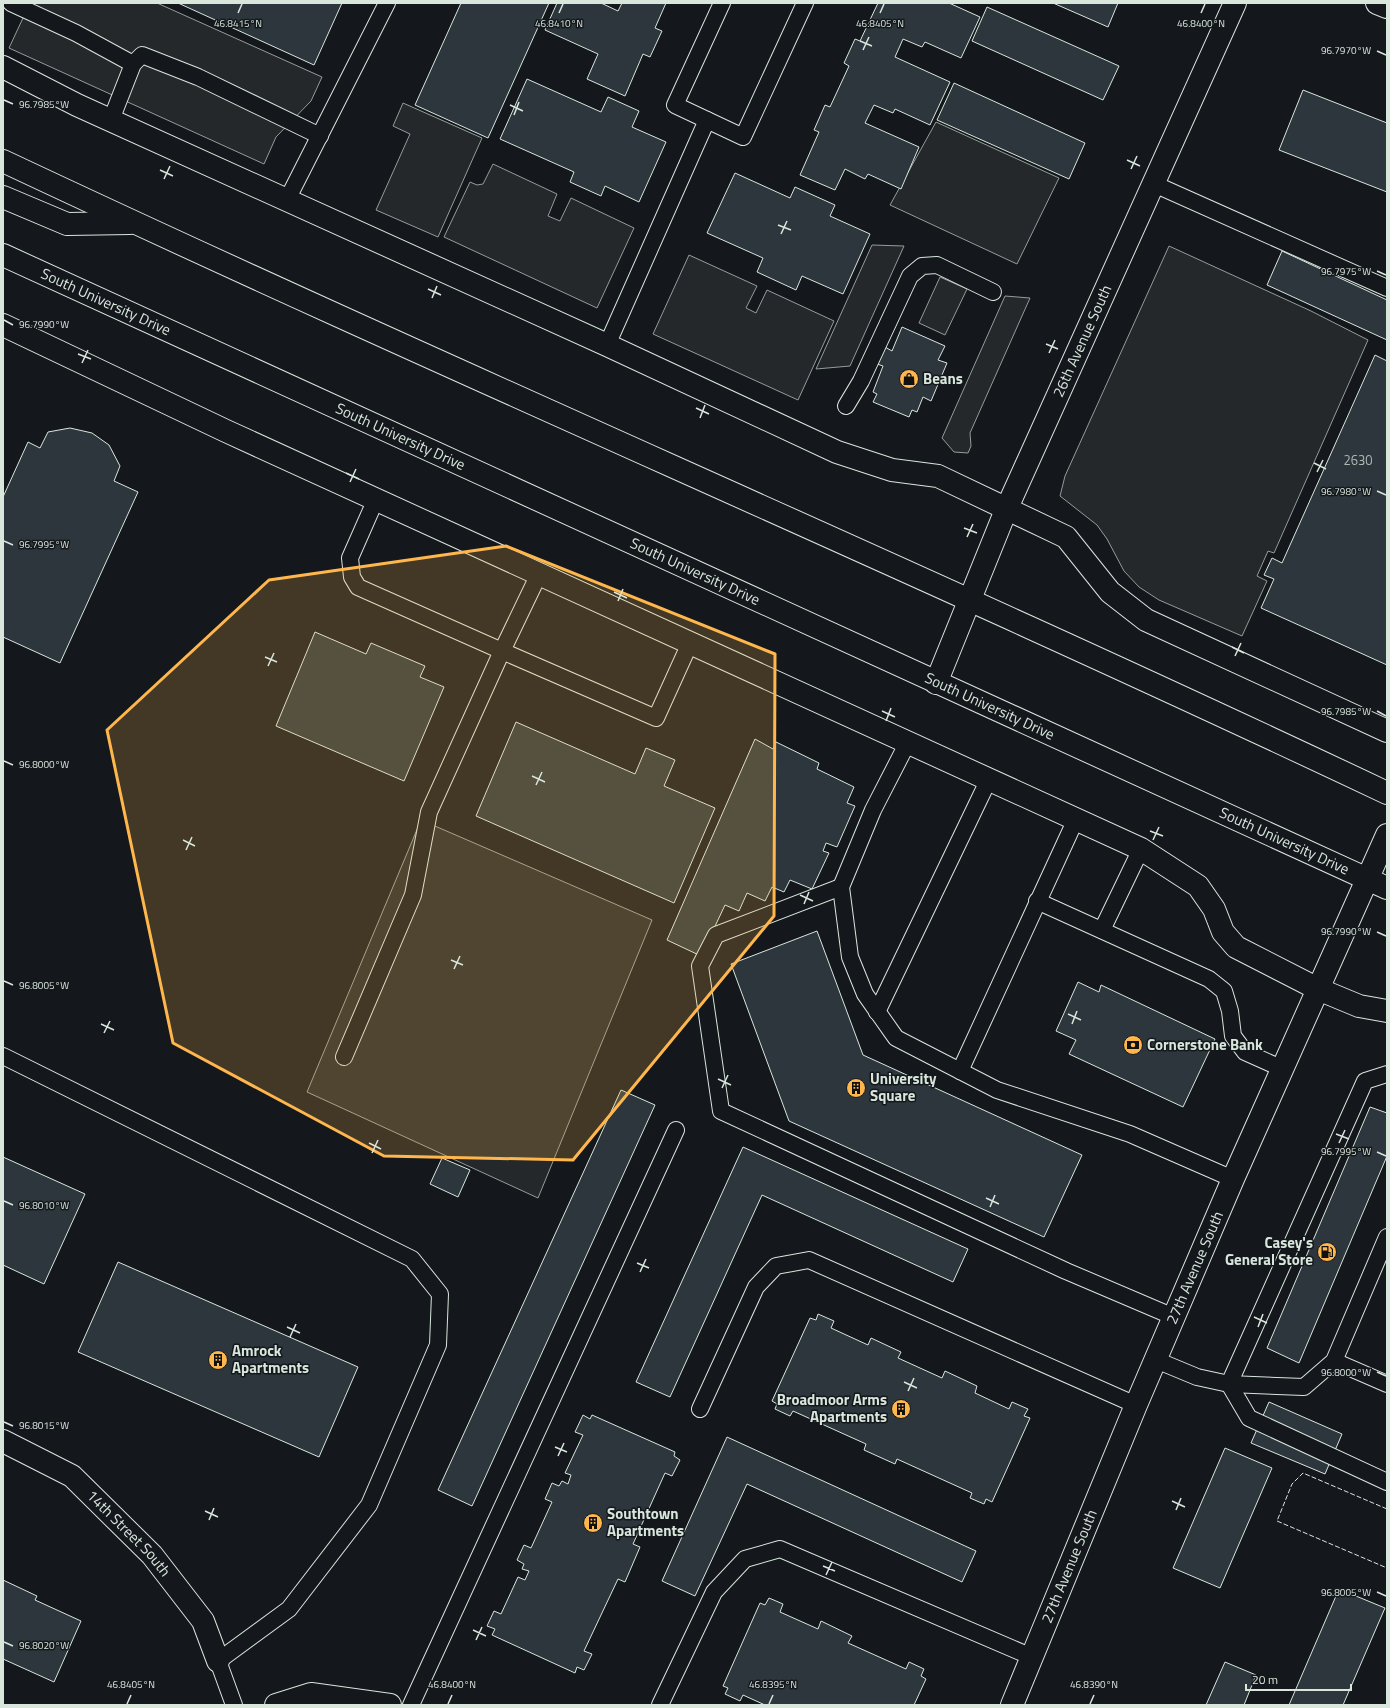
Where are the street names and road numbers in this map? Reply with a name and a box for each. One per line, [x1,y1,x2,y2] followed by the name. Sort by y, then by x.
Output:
[37,262,175,341] street label: South University Drive
[1046,281,1117,401] street label: 26th Avenue South
[332,397,469,476] street label: South University Drive
[627,531,764,611] street label: South University Drive
[921,666,1059,746] street label: South University Drive
[1216,801,1353,880] street label: South University Drive
[1160,1207,1229,1328] street label: 27th Avenue South
[82,1484,177,1581] street label: 14th Street South
[1035,1506,1103,1627] street label: 27th Avenue South

